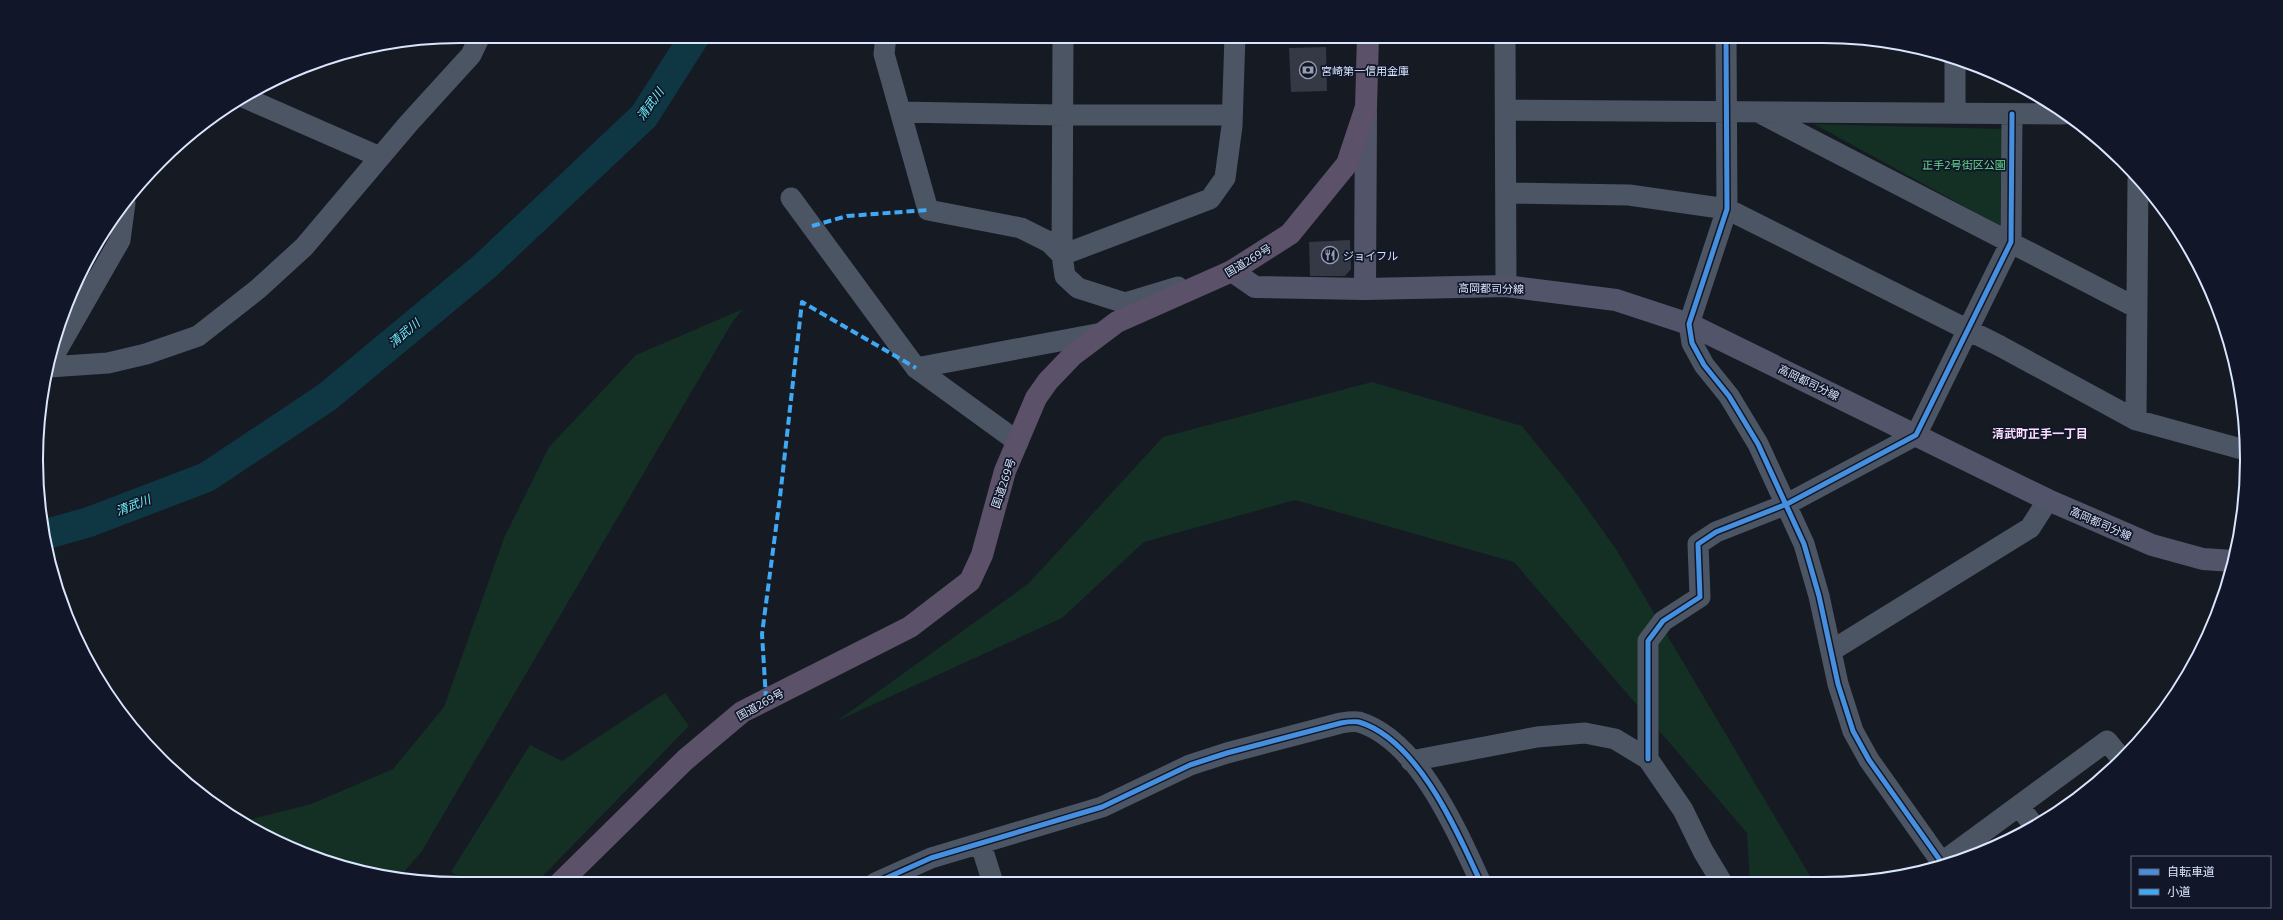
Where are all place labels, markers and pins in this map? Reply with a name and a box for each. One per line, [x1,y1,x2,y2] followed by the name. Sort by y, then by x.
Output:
[1298,60,1318,80] bank icon: 宮崎第一信用金庫
[1321,63,1409,78] place label: 宮崎第一信用金庫
[1320,245,1340,265] restaurant icon: ジョイフル
[1343,248,1398,263] place label: ジョイフル

